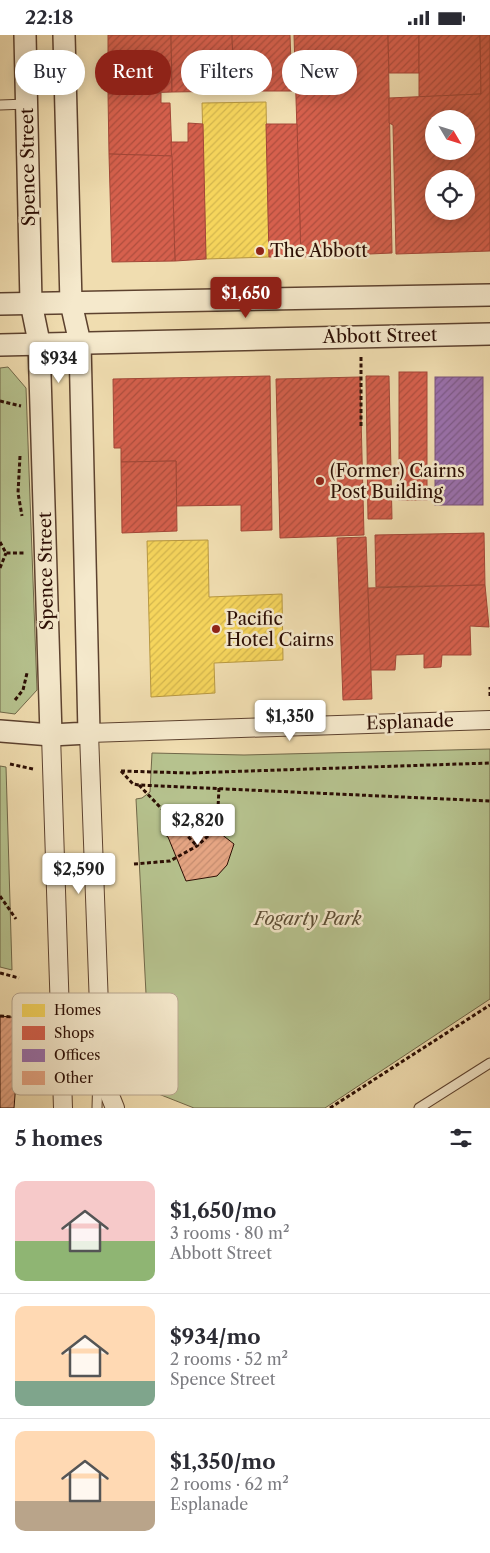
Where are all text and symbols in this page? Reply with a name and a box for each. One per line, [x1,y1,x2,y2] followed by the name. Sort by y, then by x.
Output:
[25,6,73,29] text: 22:18
[15,50,85,95] chip: Buy
[95,50,171,95] chip: Rent
[181,50,272,95] chip: Filters
[282,50,357,95] chip: New
[16,107,40,226] street label: Spence Street
[425,110,475,160] north arrow
[425,110,475,220] map controls
[425,170,475,220] button: locate
[270,240,368,262] place label: The Abbott
[254,245,266,257] marker: The Abbott
[205,277,287,319] pin: $1,650
[221,283,271,303] text: $1,650
[321,324,438,348] street label: Abbott Street
[29,341,89,384] pin: $934
[40,348,78,368] text: $934
[330,460,465,503] place label: (Former) Cairns Post Building
[314,475,326,487] marker: (Former) Cairns Post Building
[34,511,58,630] street label: Spence Street
[226,608,334,651] place label: Pacific Hotel Cairns
[210,623,222,635] marker: Pacific Hotel Cairns
[249,699,331,742] pin: $1,350
[266,706,314,726] text: $1,350
[366,709,454,735] street label: Esplanade
[157,803,239,846] pin: $2,820
[172,810,224,830] text: $2,820
[38,853,120,895] pin: $2,590
[53,859,105,879] text: $2,590
[252,908,362,930] park label: Fogarty Park
[12,993,178,1095] legend
[54,1001,101,1019] text: Homes
[54,1024,94,1042] text: Shops
[54,1046,100,1064] text: Offices
[54,1069,93,1087] text: Other
[447,1124,475,1152] icon: filters
[15,1126,103,1151] text: 5 homes
[170,1198,276,1223] text: $1,650/mo
[55,1201,115,1261] icon: home
[170,1223,289,1243] text: 3 rooms · 80 m²
[170,1243,272,1263] text: Abbott Street
[170,1324,261,1349] text: $934/mo
[55,1326,115,1386] icon: home
[170,1349,288,1369] text: 2 rooms · 52 m²
[170,1369,275,1389] text: Spence Street
[170,1449,276,1474] text: $1,350/mo
[55,1451,115,1511] icon: home
[170,1474,289,1494] text: 2 rooms · 62 m²
[170,1494,248,1514] text: Esplanade

